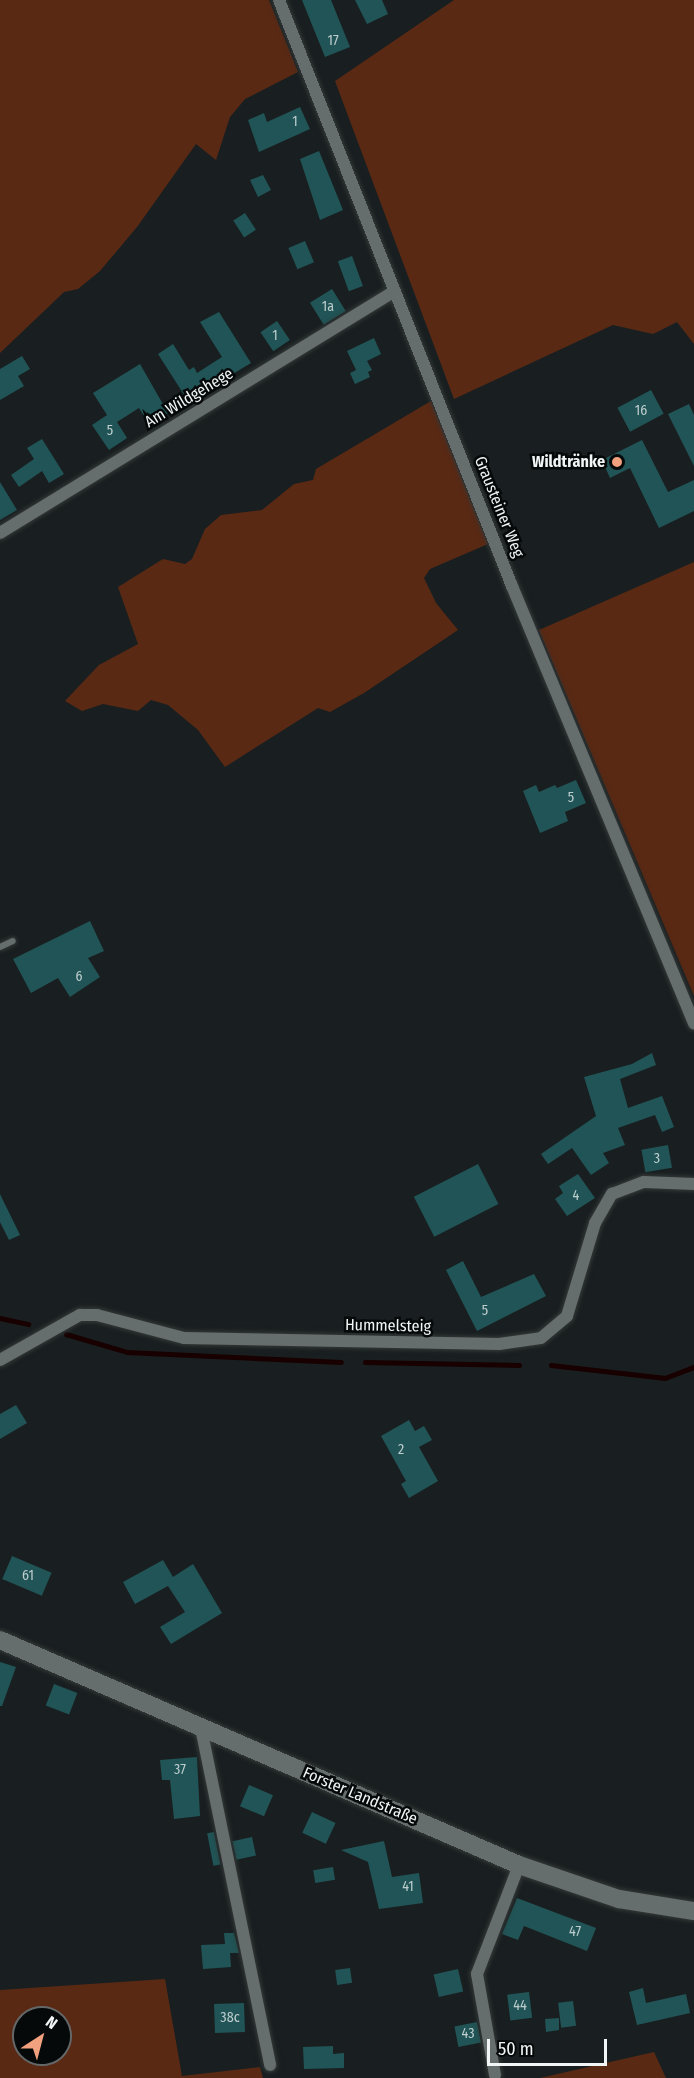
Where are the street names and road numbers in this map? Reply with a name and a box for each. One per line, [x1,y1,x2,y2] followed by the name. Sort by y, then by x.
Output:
[141,364,237,432] street label: Am Wildgehege
[470,454,528,560] street label: Grausteiner Weg
[345,1316,431,1336] street label: Hummelsteig
[300,1763,420,1829] street label: Forster Landstraße

